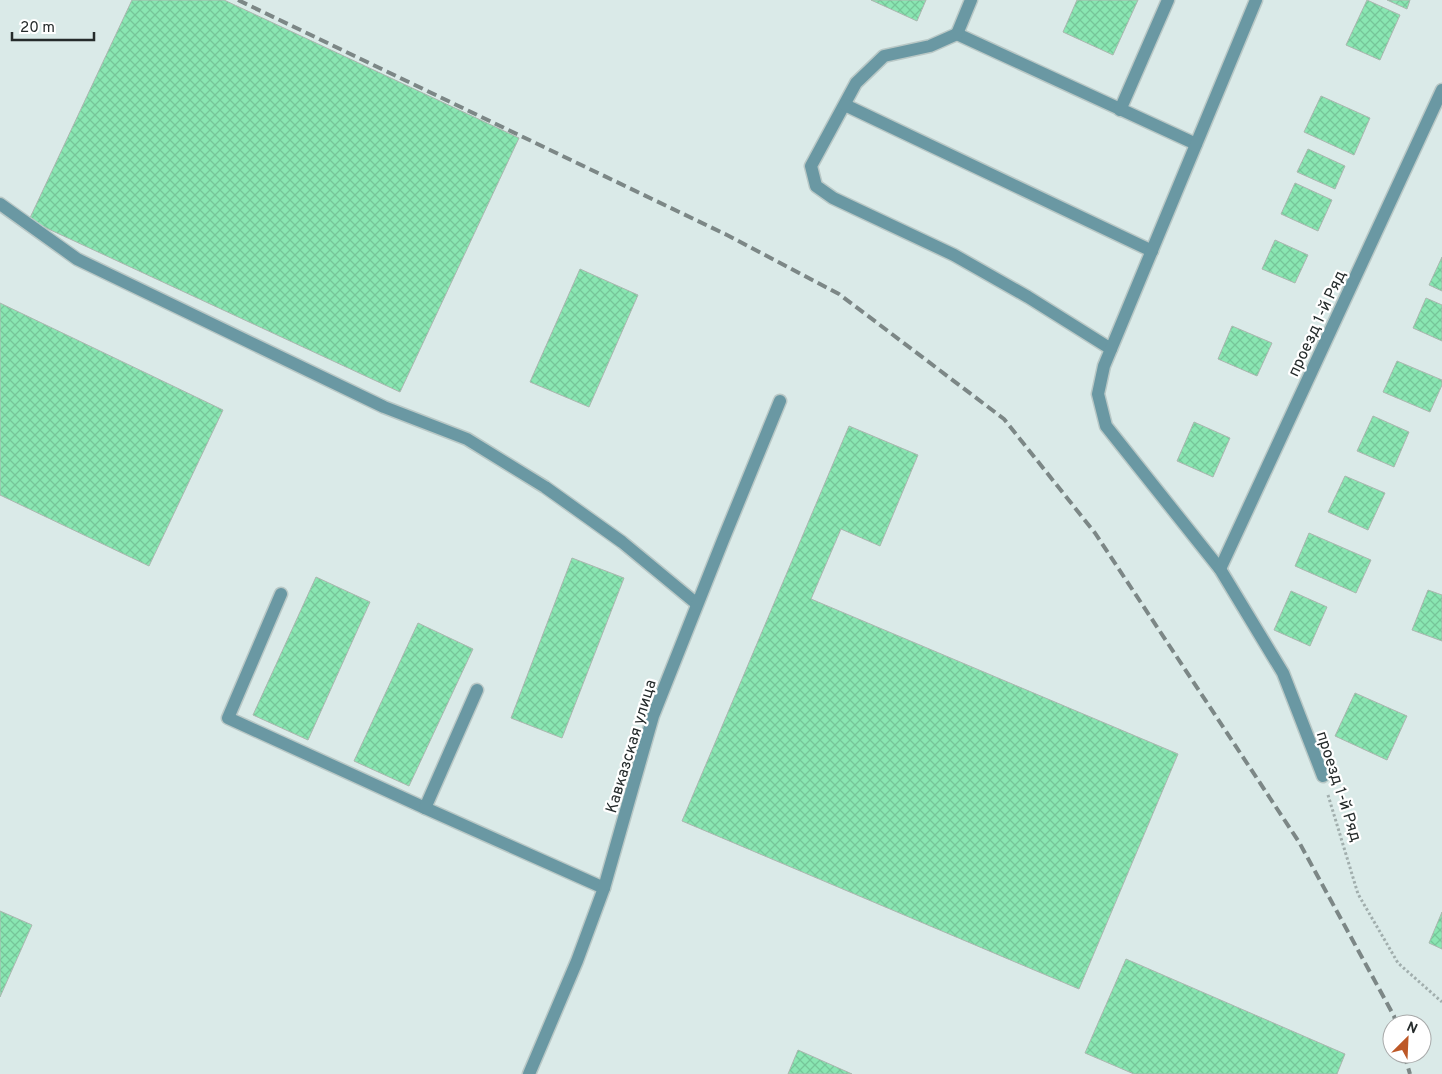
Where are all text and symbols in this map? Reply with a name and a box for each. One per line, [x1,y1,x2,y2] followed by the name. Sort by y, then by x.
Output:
[12,10,95,42] scale bar
[20,19,55,38] text: 20 m
[1284,267,1351,380] street label: проезд 1-й Ряд
[602,677,662,816] street label: Кавказская улица
[1311,729,1365,844] street label: проезд 1-й Ряд
[1382,1014,1432,1064] north arrow
[1404,1019,1420,1038] text: N

